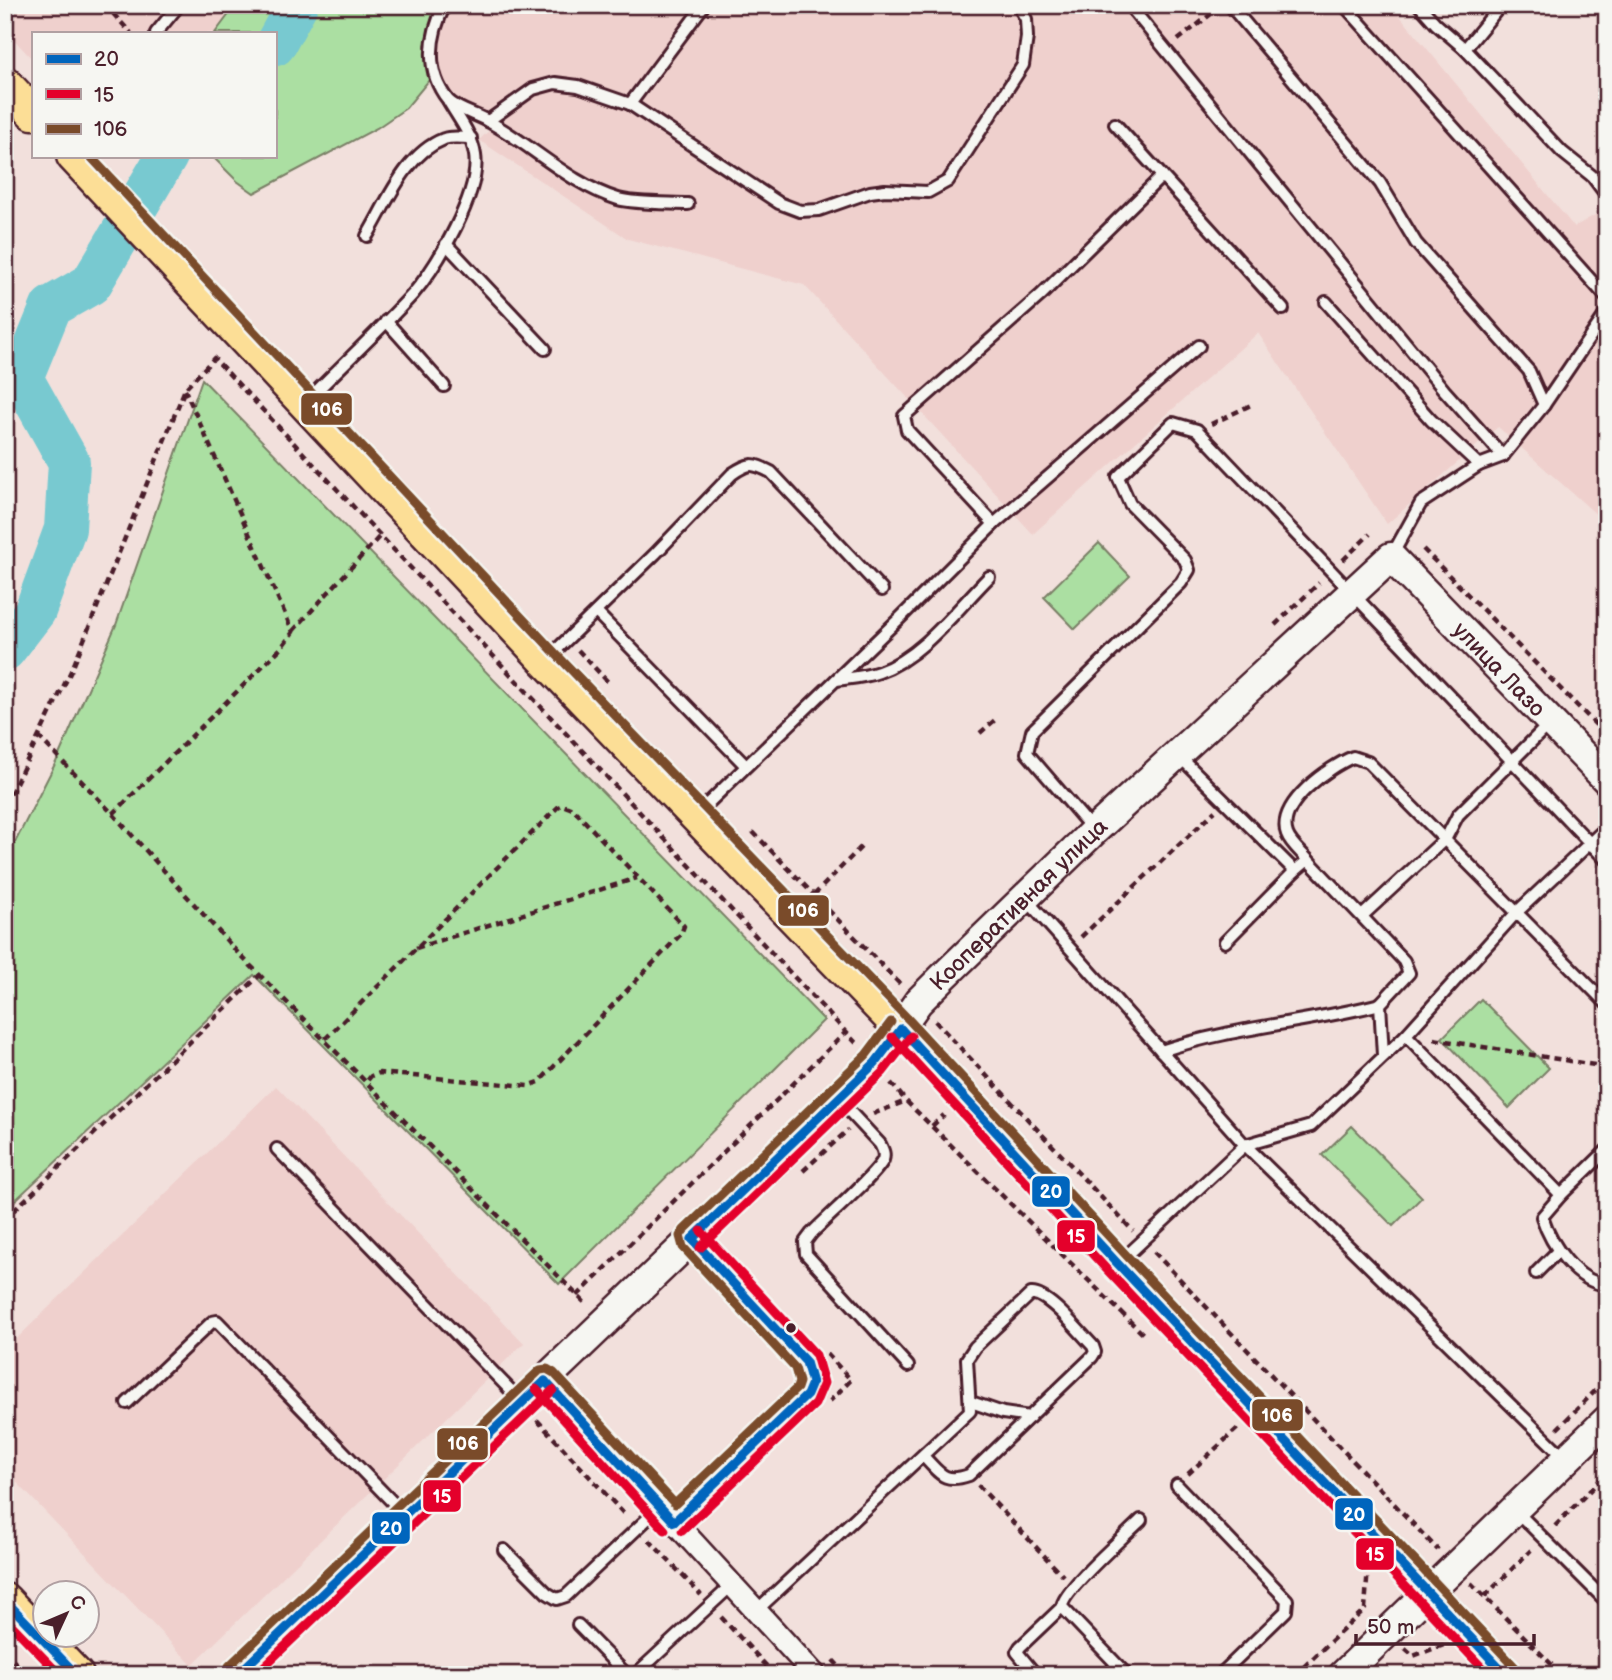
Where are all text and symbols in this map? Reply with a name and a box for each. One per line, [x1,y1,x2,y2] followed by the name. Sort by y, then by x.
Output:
[32,32,276,158] legend
[94,47,119,72] text: 20
[94,83,114,108] text: 15
[94,117,127,142] text: 106
[300,392,353,426] line badge: 106
[311,399,343,422] text: 106
[1446,616,1551,723] street label: улица Лазо
[924,812,1114,997] street label: Кооперативная улица
[777,894,830,927] line badge: 106
[787,900,819,923] text: 106
[1031,1175,1071,1208] line badge: 20
[1040,1181,1062,1204] text: 20
[1056,1219,1096,1253] line badge: 15
[1067,1226,1086,1249] text: 15
[784,1321,798,1335] unlabelled marker
[1251,1398,1304,1432] line badge: 106
[1261,1405,1293,1428] text: 106
[436,1427,489,1461] line badge: 106
[447,1433,479,1456] text: 106
[422,1479,462,1513] line badge: 15
[433,1486,452,1509] text: 15
[1334,1497,1374,1531] line badge: 20
[1343,1504,1365,1527] text: 20
[371,1511,411,1545] line badge: 20
[380,1518,402,1541] text: 20
[1355,1537,1395,1571] line badge: 15
[1366,1544,1385,1567] text: 15
[32,1578,102,1648] north arrow
[64,1590,90,1616] text: С
[1356,1603,1535,1647] scale bar
[1367,1615,1414,1640] text: 50 m

